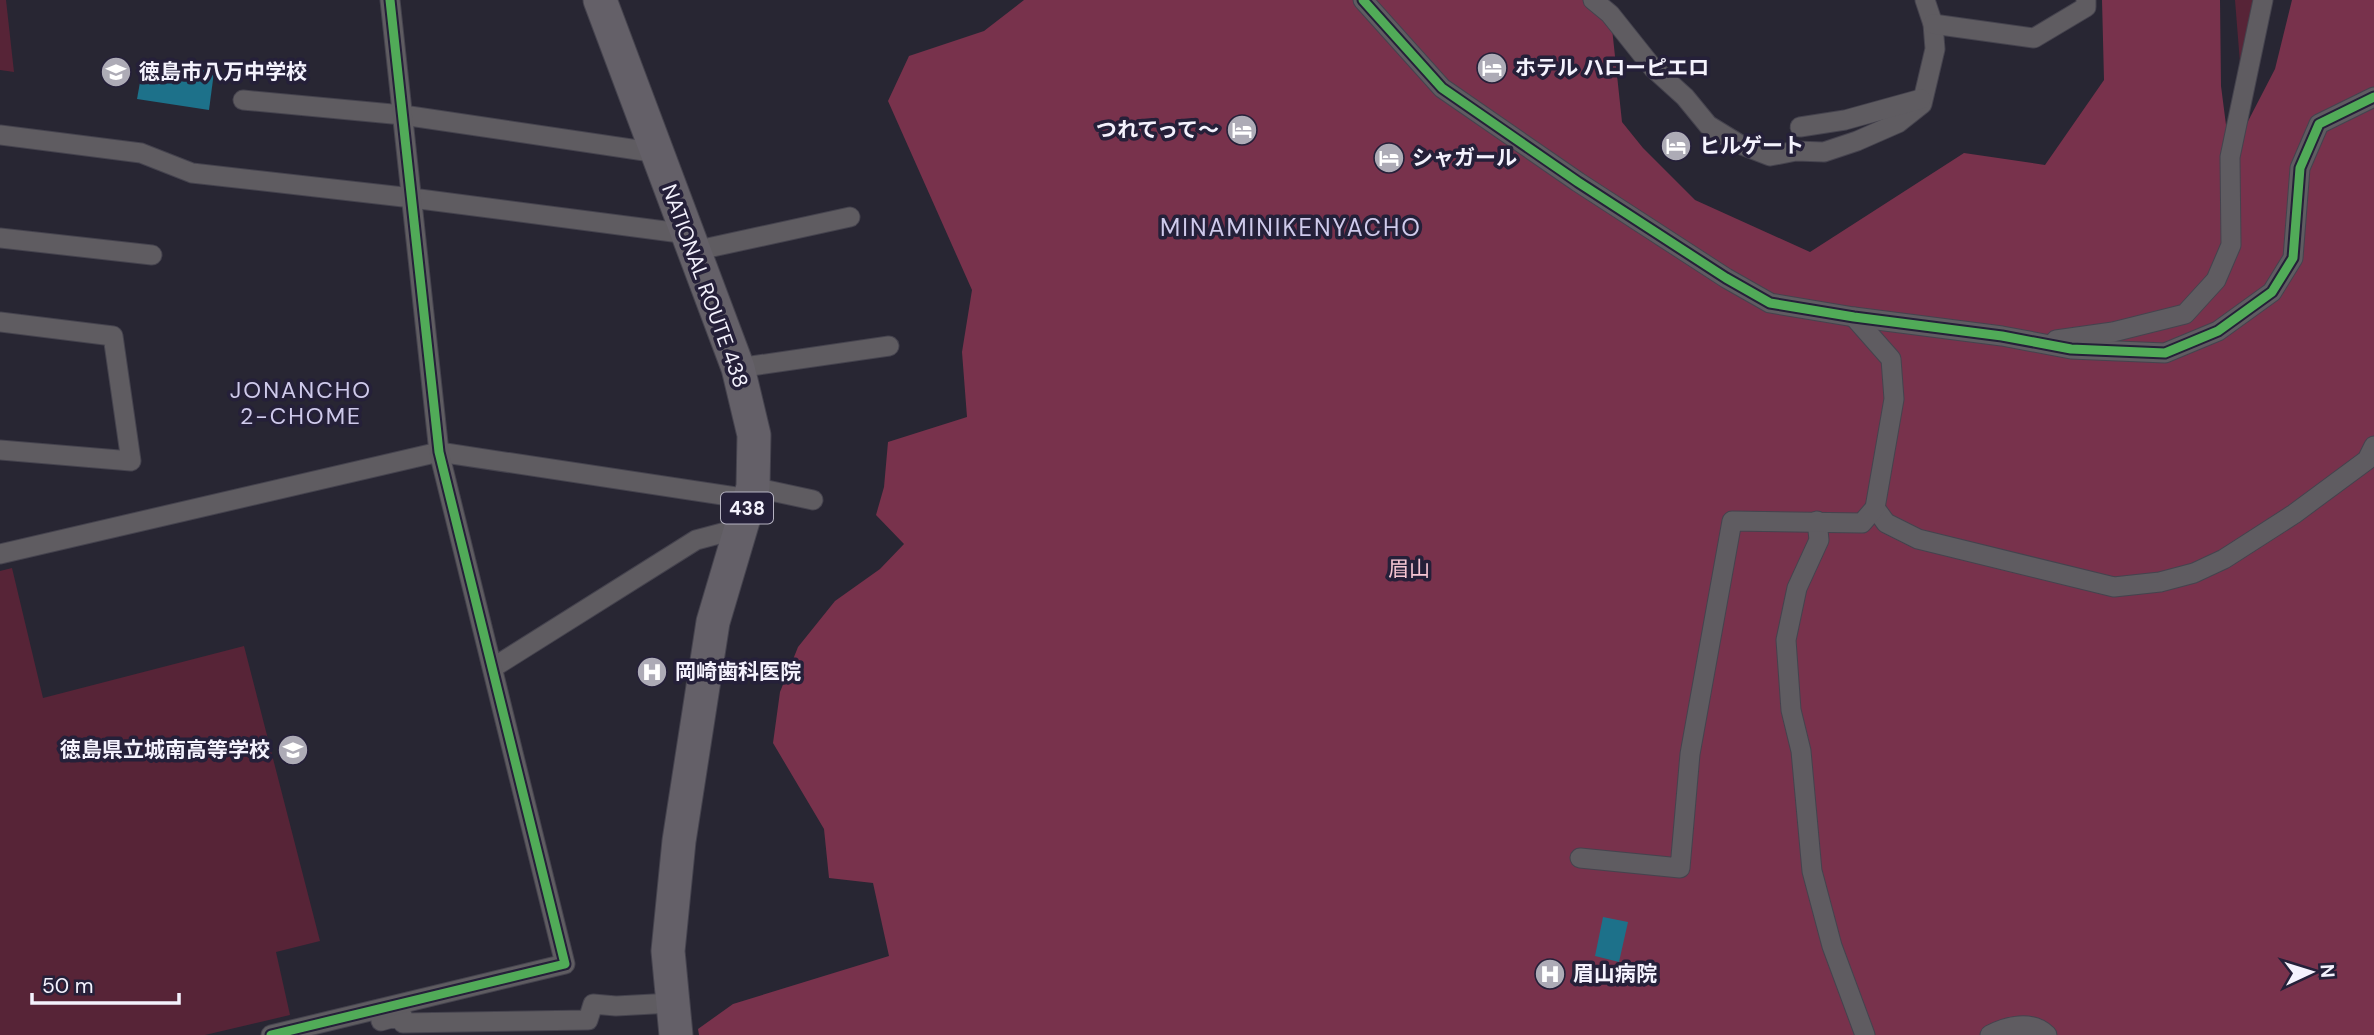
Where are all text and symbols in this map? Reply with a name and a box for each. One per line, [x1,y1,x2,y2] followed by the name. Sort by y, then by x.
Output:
[1475,51,1509,85] hotel icon: ホテル ハローピエロ
[1515,54,1709,82] place label: ホテル ハローピエロ
[99,55,133,89] school or university icon: 徳島市八万中学校
[139,58,307,86] place label: 徳島市八万中学校
[1225,113,1259,147] hotel icon: つれてって～
[1096,116,1219,144] place label: つれてって～
[1659,129,1693,163] hotel icon: ヒルゲート
[1699,132,1804,160] place label: ヒルゲート
[1372,141,1406,175] hotel icon: シャガール
[1412,144,1517,172] place label: シャガール
[655,180,755,392] street label: NATIONAL ROUTE 438
[1160,212,1422,243] district label: MINAMINIKENYACHO
[230,375,372,431] district label: JONANCHO 2-CHOME
[721,492,773,524] road number: 438
[1388,555,1430,583] park label: 眉山
[635,655,669,689] hospital icon: 岡崎歯科医院
[675,658,801,686] place label: 岡崎歯科医院
[276,733,310,767] school or university icon: 徳島県立城南高等学校
[60,736,270,764] place label: 徳島県立城南高等学校
[2276,937,2346,1007] north arrow
[1533,957,1567,991] hospital icon: 眉山病院
[1573,960,1657,988] place label: 眉山病院
[32,962,178,1006] scale bar
[2315,963,2340,979] text: N
[42,972,93,1000] text: 50 m

